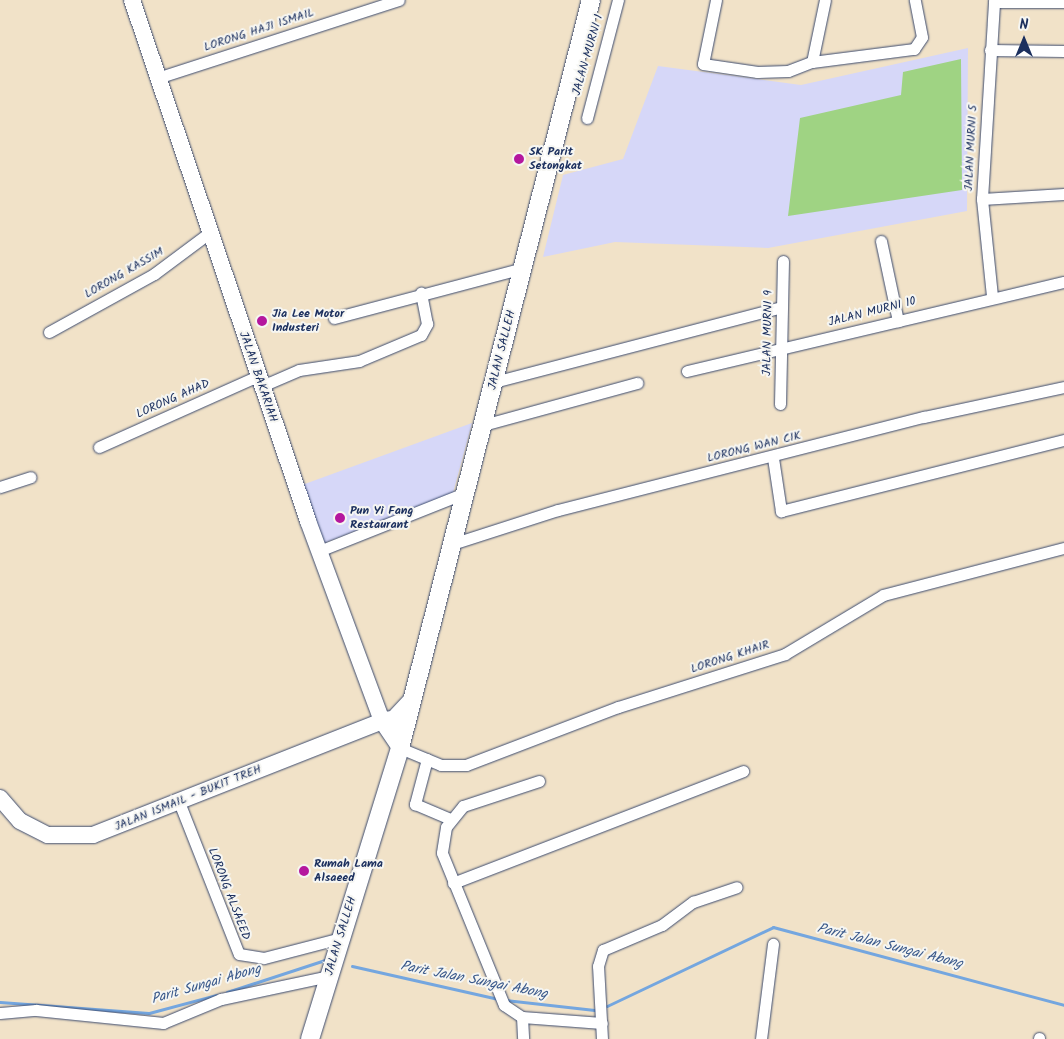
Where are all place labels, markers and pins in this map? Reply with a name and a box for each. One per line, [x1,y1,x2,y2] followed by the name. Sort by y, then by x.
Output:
[529,145,582,173] place label: SK Parit Setongkat
[513,153,525,165] marker: SK Parit Setongkat
[272,307,344,335] place label: Jia Lee Motor Industeri
[256,315,268,327] marker: Jia Lee Motor Industeri
[350,504,413,532] place label: Pun Yi Fang Restaurant
[334,512,346,524] marker: Pun Yi Fang Restaurant
[314,857,383,885] place label: Rumah Lama Alsaeed
[298,865,310,877] marker: Rumah Lama Alsaeed

